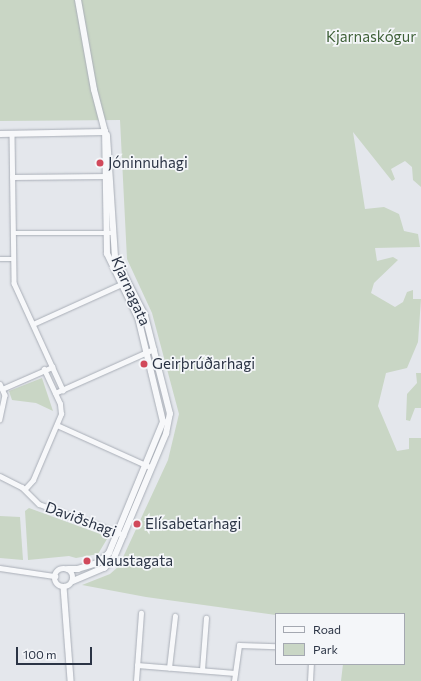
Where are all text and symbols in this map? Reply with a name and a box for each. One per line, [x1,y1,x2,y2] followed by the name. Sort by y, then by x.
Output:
[326,28,416,46] park label: Kjarnaskógur
[108,154,188,172] place label: Jóninnuhagi
[95,158,105,168] marker: Jóninnuhagi
[108,254,154,328] street label: Kjarnagata
[152,355,255,373] place label: Geirþrúðarhagi
[139,359,149,369] marker: Geirþrúðarhagi
[43,498,119,540] street label: Daviðshagi
[145,515,241,533] place label: Elísabetarhagi
[132,519,142,529] marker: Elísabetarhagi
[95,552,173,570] place label: Naustagata
[82,556,92,566] marker: Naustagata
[275,613,405,665] legend
[313,622,341,636] text: Road
[18,639,94,665] scale bar
[313,642,338,656] text: Park
[23,647,57,661] text: 100 m

